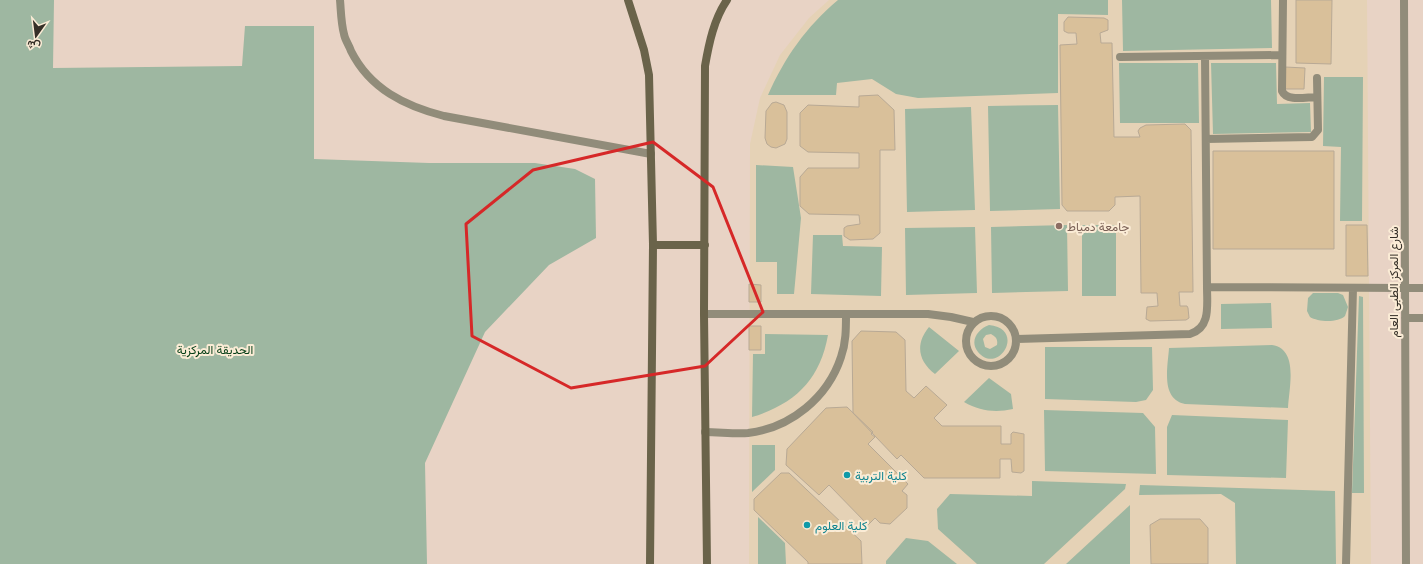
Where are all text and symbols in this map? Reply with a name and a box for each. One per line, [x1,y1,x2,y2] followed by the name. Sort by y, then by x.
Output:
[16,16,56,56] north arrow
[25,36,42,55] text: ش
[1067,218,1129,235] place label: جامعة دمياط
[1054,221,1064,231] marker: جامعة دمياط
[1385,226,1403,338] street label: شارع المركز الطبى العام
[177,341,253,358] park label: الحديقة المركزية
[855,467,907,484] place label: كلية التربية
[842,470,852,480] marker: كلية التربية
[815,517,867,534] place label: كلية العلوم
[802,520,812,530] marker: كلية العلوم

